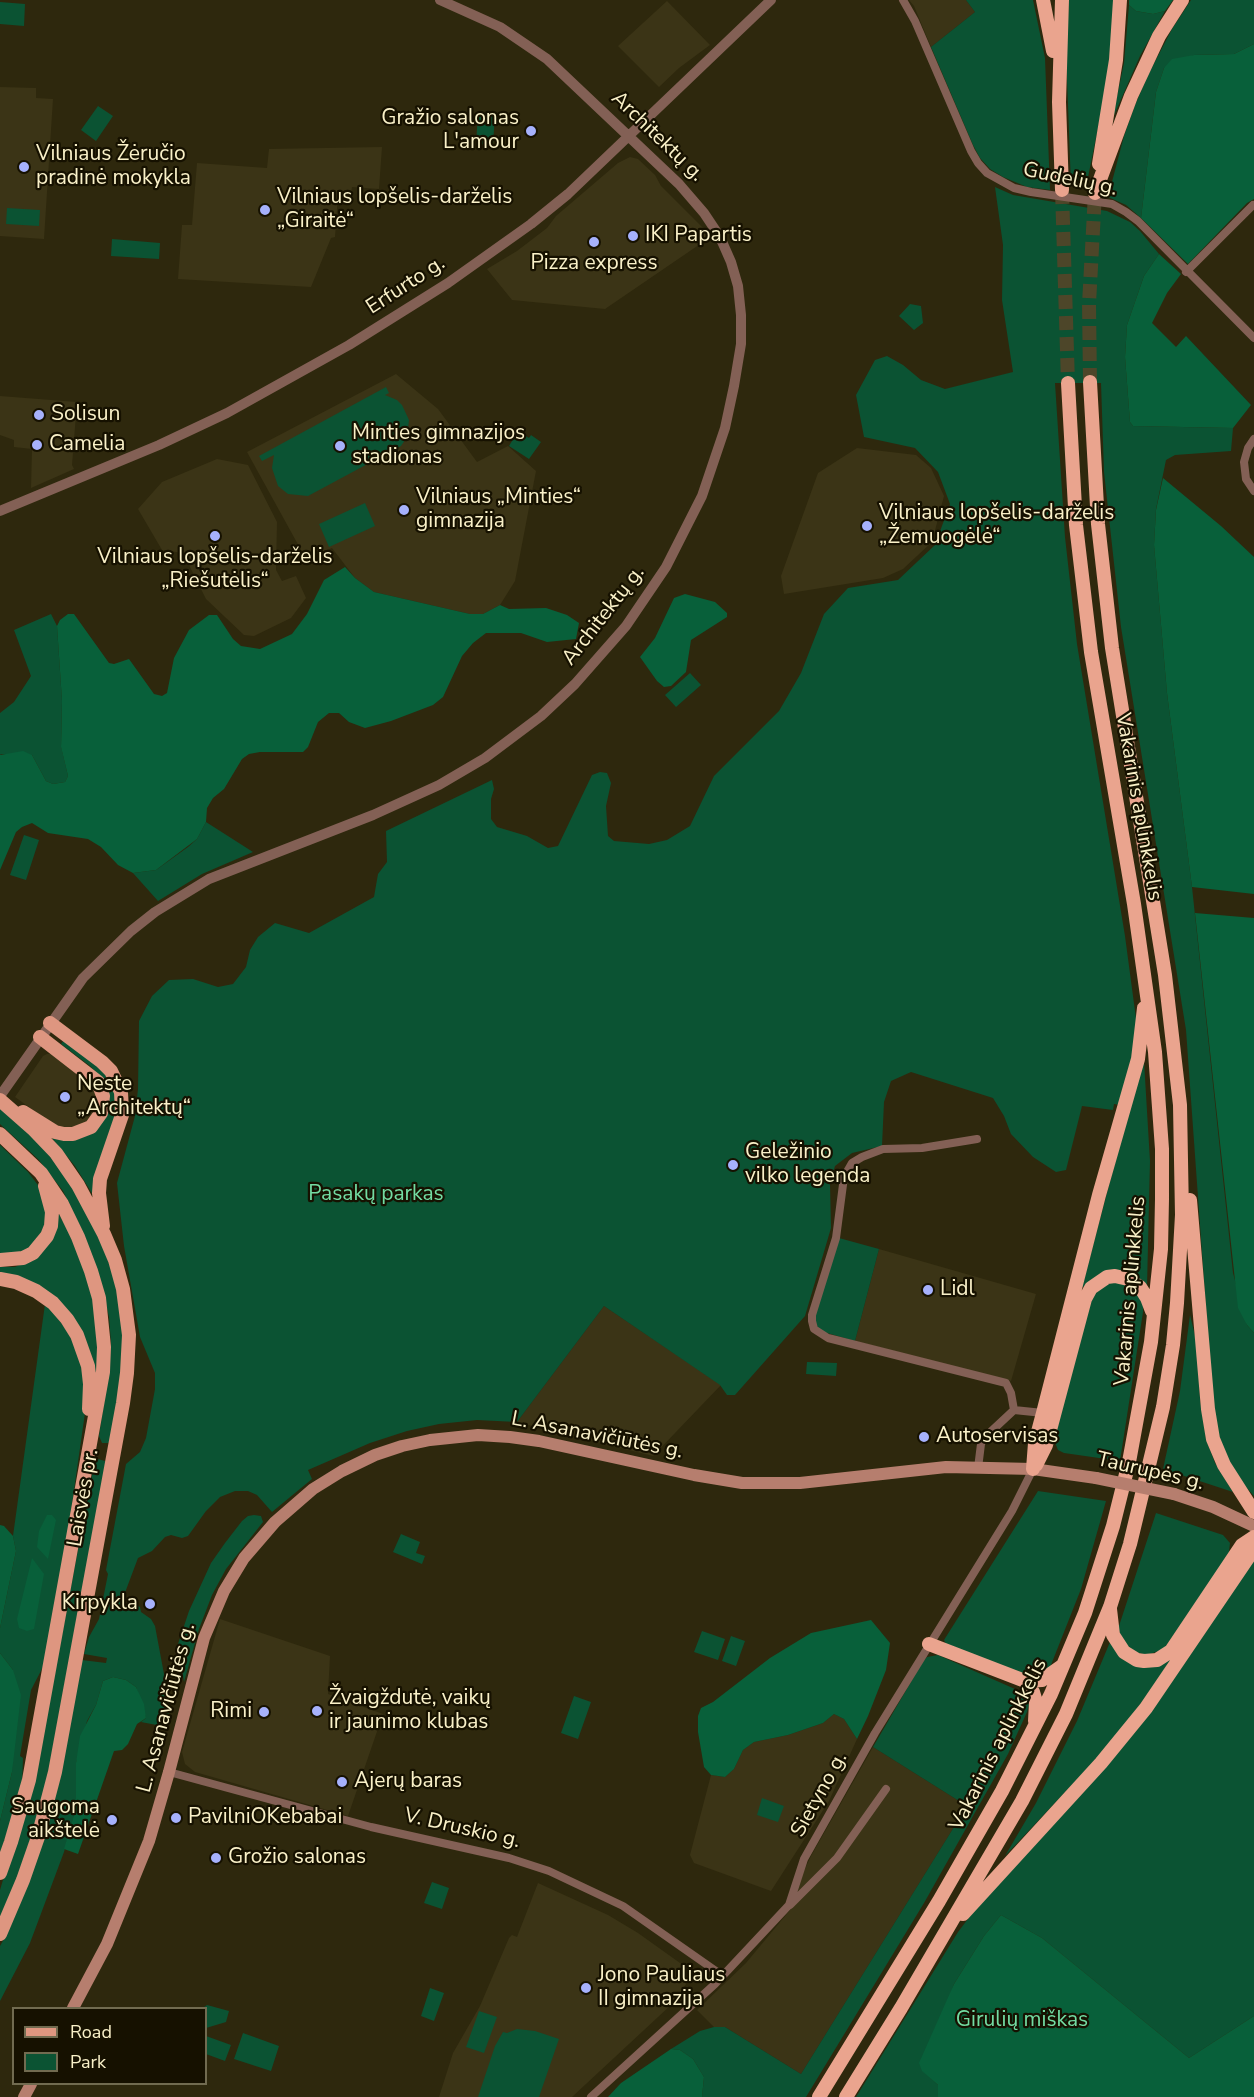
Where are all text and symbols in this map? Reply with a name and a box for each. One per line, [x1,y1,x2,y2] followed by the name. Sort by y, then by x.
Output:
[605,86,709,188] street label: Architektų g.
[381,106,519,156] place label: Gražio salonas L'amour
[524,124,538,138] marker: Gražio salonas L'amour
[36,142,191,192] place label: Vilniaus Žėručio pradinė mokykla
[1021,158,1119,202] street label: Gudelių g.
[17,160,31,174] marker: Vilniaus Žėručio pradinė mokykla
[277,185,512,235] place label: Vilniaus lopšelis-darželis „Giraitė“
[258,203,272,217] marker: Vilniaus lopšelis-darželis „Giraitė“
[645,223,752,249] place label: IKI Papartis
[626,229,640,243] marker: IKI Papartis
[587,235,601,249] marker: Pizza express
[362,251,450,321] street label: Erfurto g.
[530,251,658,277] place label: Pizza express
[51,402,120,428] place label: Solisun
[32,408,46,422] marker: Solisun
[352,421,525,471] place label: Minties gimnazijos stadionas
[49,432,125,458] place label: Camelia
[30,438,44,452] marker: Camelia
[333,439,347,453] marker: Minties gimnazijos stadionas
[416,485,581,535] place label: Vilniaus „Minties“ gimnazija
[879,501,1114,551] place label: Vilniaus lopšelis-darželis „Žemuogėlė“
[397,503,411,517] marker: Vilniaus „Minties“ gimnazija
[860,519,874,533] marker: Vilniaus lopšelis-darželis „Žemuogėlė“
[208,529,222,543] marker: Vilniaus lopšelis-darželis „Riešutėlis“
[97,545,333,595] place label: Vilniaus lopšelis-darželis „Riešutėlis“
[557,561,651,671] street label: Architektų g.
[1109,711,1167,903] street label: Vakarinis aplinkkelis
[77,1072,191,1122] place label: Neste „Architektų“
[58,1090,72,1104] marker: Neste „Architektų“
[745,1140,870,1190] place label: Geležinio vilko legenda
[726,1158,740,1172] marker: Geležinio vilko legenda
[308,1182,444,1208] park label: Pasakų parkas
[1110,1195,1152,1387] street label: Vakarinis aplinkkelis
[940,1277,975,1303] place label: Lidl
[921,1283,935,1297] marker: Lidl
[509,1407,685,1465] street label: L. Asanavičiūtės g.
[936,1424,1058,1450] place label: Autoservisas
[917,1430,931,1444] marker: Autoservisas
[63,1447,105,1549] street label: Laisvės pr.
[1094,1447,1206,1497] street label: Taurupės g.
[62,1591,138,1617] place label: Kirpykla
[143,1597,157,1611] marker: Kirpykla
[132,1621,202,1795] street label: L. Asanavičiūtės g.
[945,1655,1053,1835] street label: Vakarinis aplinkkelis
[329,1686,491,1736] place label: Žvaigždutė, vaikų ir jaunimo klubas
[210,1699,252,1725] place label: Rimi
[310,1704,324,1718] marker: Žvaigždutė, vaikų ir jaunimo klubas
[257,1705,271,1719] marker: Rimi
[786,1748,854,1842] street label: Sietyno g.
[354,1769,462,1795] place label: Ajerų baras
[335,1775,349,1789] marker: Ajerų baras
[11,1795,100,1845] place label: Saugoma aikštelė
[402,1803,522,1855] street label: V. Druskio g.
[188,1805,342,1831] place label: PavilniOKebabai
[169,1811,183,1825] marker: PavilniOKebabai
[105,1813,119,1827] marker: Saugoma aikštelė
[228,1845,366,1871] place label: Grožio salonas
[209,1851,223,1865] marker: Grožio salonas
[598,1963,725,2013] place label: Jono Pauliaus II gimnazija
[579,1981,593,1995] marker: Jono Pauliaus II gimnazija
[12,2007,207,2085] legend
[956,2008,1088,2034] park label: Girulių miškas
[70,2020,112,2044] text: Road
[70,2050,106,2074] text: Park

